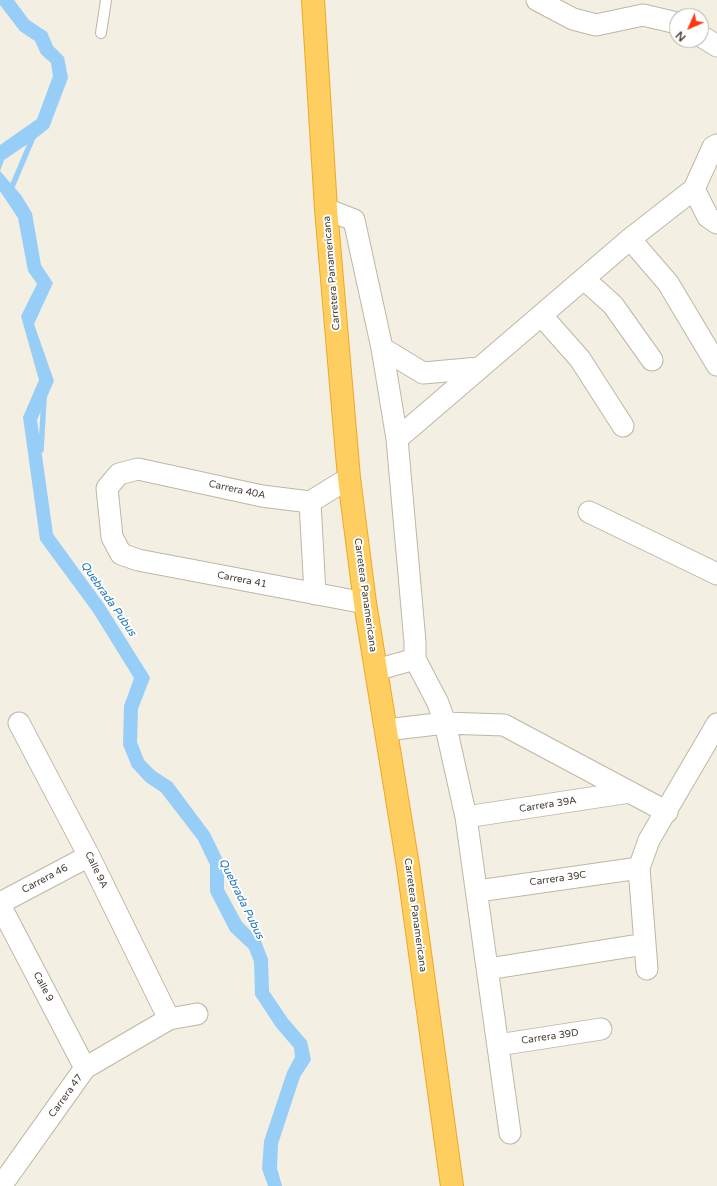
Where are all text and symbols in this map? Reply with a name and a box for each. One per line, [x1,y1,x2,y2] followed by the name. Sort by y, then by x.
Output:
[669,8,709,48] north arrow
[673,28,689,44] text: N
[321,215,343,331] street label: Carretera Panamericana
[207,478,267,502] street label: Carrera 40A
[351,537,379,653] street label: Carretera Panamericana
[77,559,139,639] water label: Quebrada Pubus
[216,569,268,591] street label: Carrera 41
[519,795,577,815] street label: Carrera 39A
[82,850,110,890] street label: Calle 9A
[216,857,266,941] water label: Quebrada Pubus
[401,857,429,973] street label: Carretera Panamericana
[20,862,70,896] street label: Carrera 46
[529,869,587,889] street label: Carrera 39C
[30,970,56,1004] street label: Calle 9
[521,1027,579,1047] street label: Carrera 39D
[46,1072,86,1120] street label: Carrera 47

